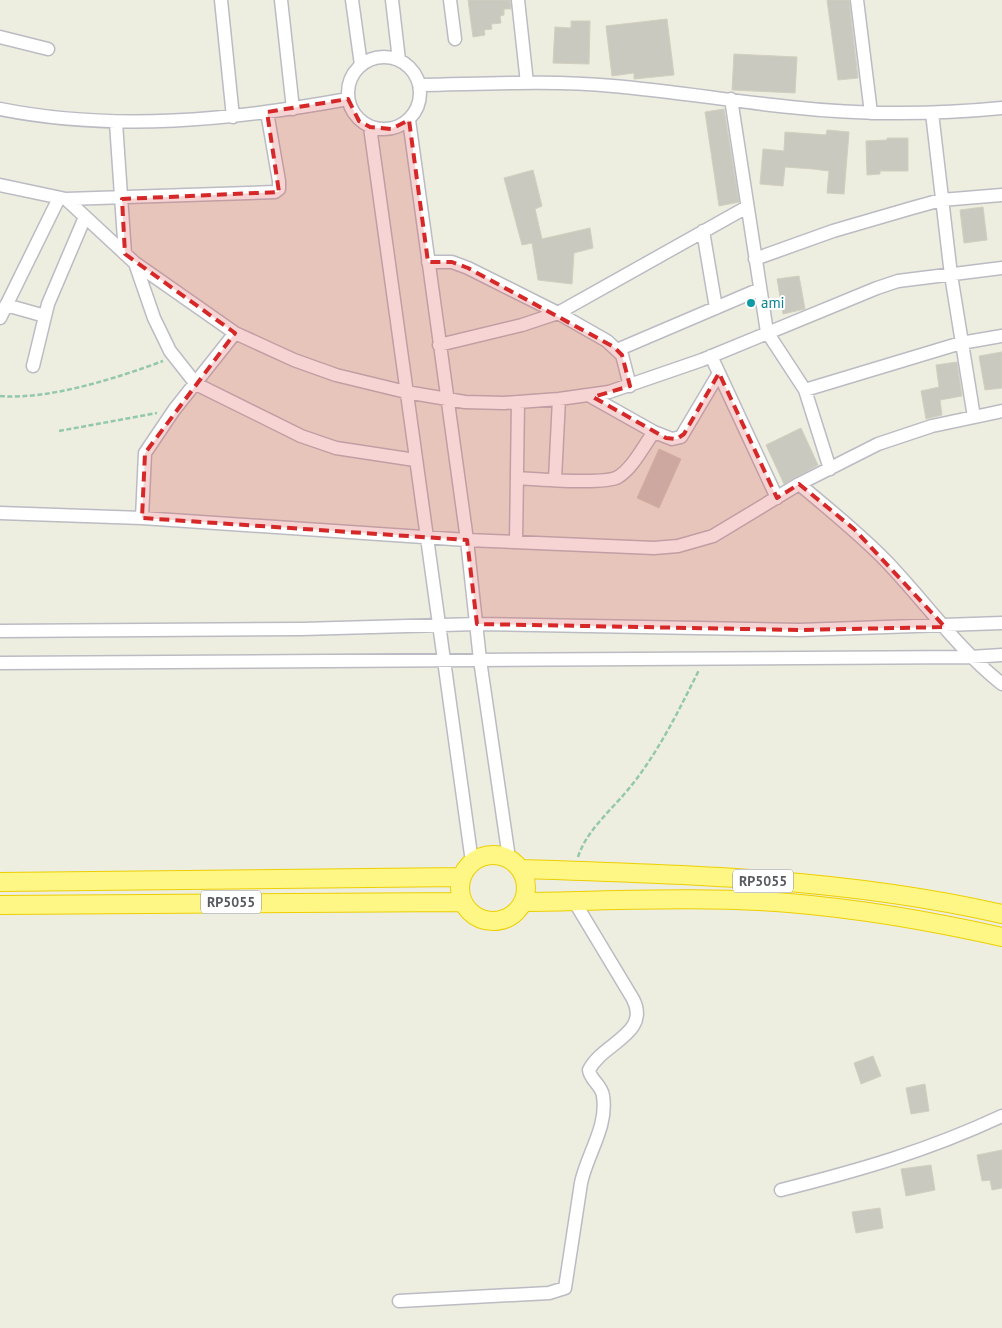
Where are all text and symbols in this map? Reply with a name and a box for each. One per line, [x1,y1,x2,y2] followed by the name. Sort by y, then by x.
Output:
[761,293,785,312] place label: ami
[745,297,757,309] marker: ami
[733,869,793,892] road number: RP5055
[201,890,261,914] road number: RP5055

